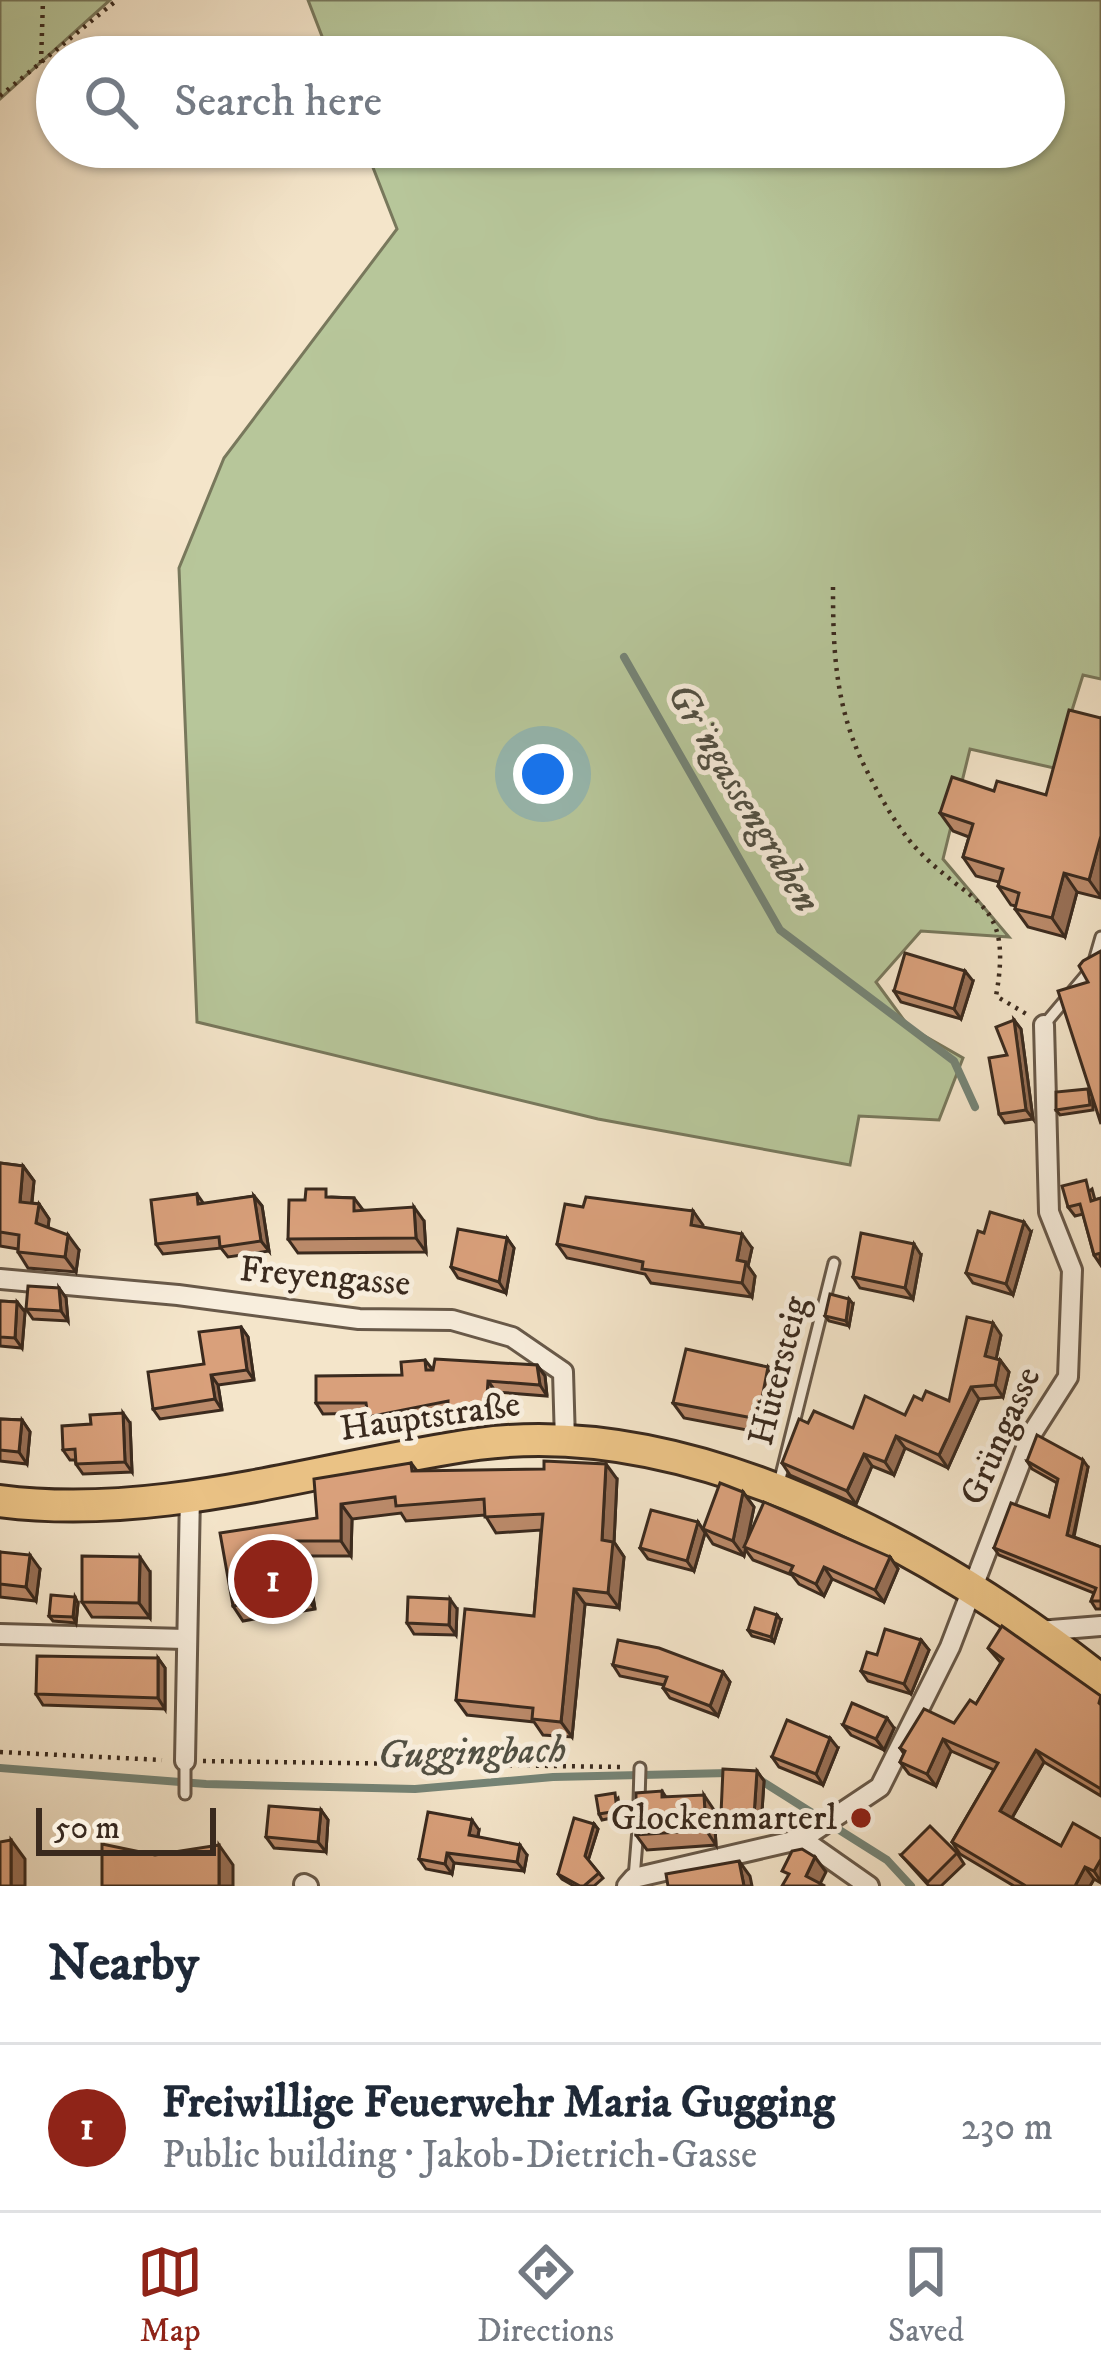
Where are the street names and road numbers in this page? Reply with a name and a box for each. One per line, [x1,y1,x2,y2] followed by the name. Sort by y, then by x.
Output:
[238,1247,412,1307] street label: Freyengasse
[739,1291,819,1450] street label: Hütersteig
[951,1360,1051,1512] street label: Grüngasse
[337,1382,523,1452] street label: Hauptstraße

